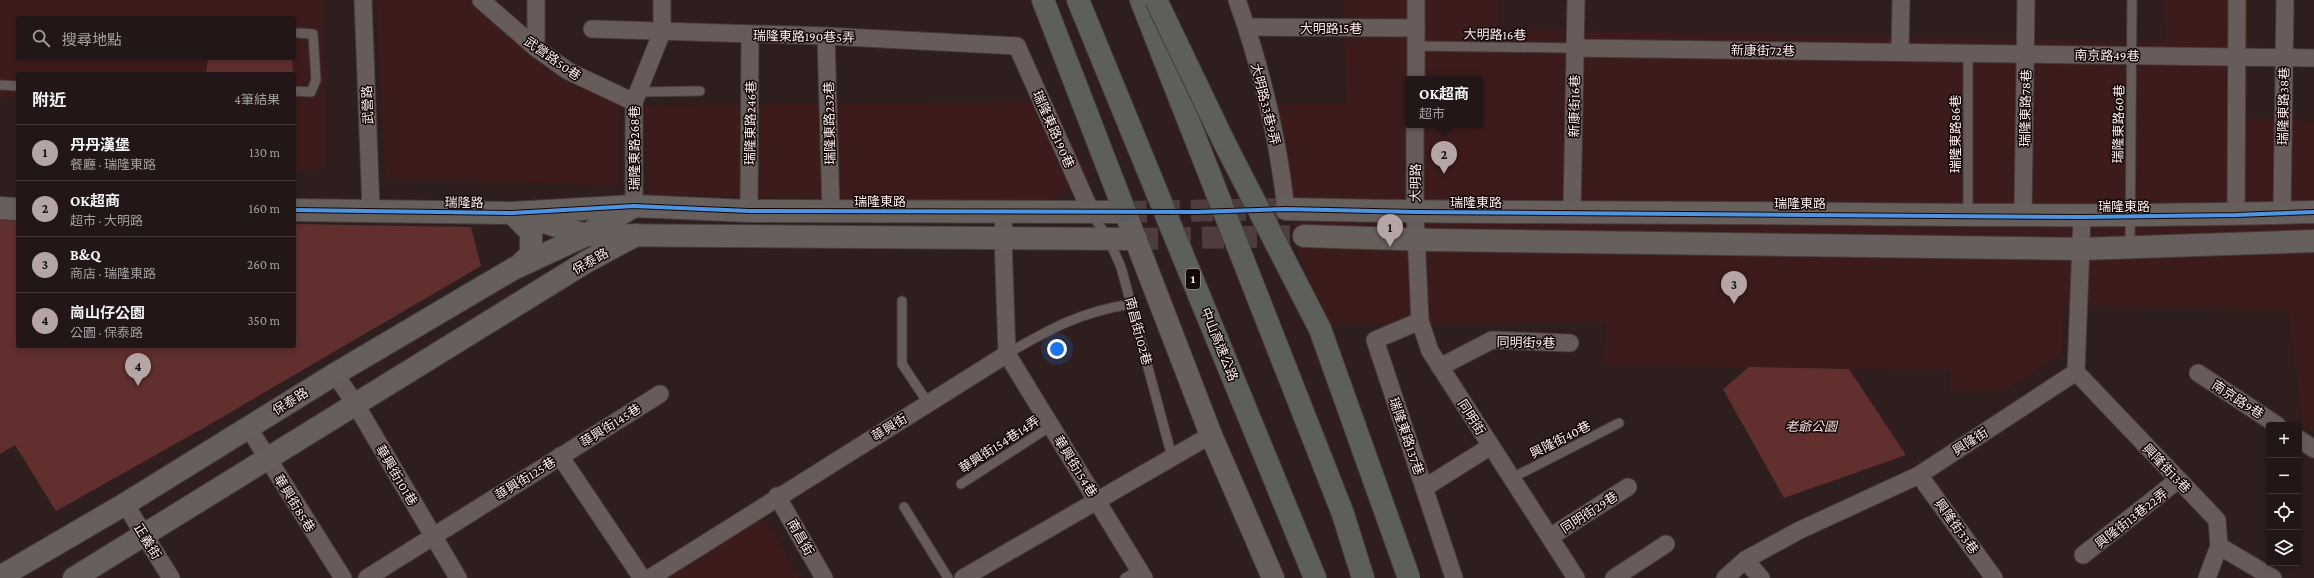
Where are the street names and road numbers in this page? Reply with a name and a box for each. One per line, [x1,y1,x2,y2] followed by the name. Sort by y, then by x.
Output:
[1300,21,1362,36] street label: 大明路15巷
[1463,26,1527,43] street label: 大明路16巷
[753,28,855,45] street label: 瑞隆東路190巷5弄
[522,33,584,83] street label: 武營路50巷
[1731,42,1795,59] street label: 新康街72巷
[2074,47,2140,64] street label: 南京路49巷
[1248,62,1283,147] street label: 大明路33巷9弄
[2275,67,2292,145] street label: 瑞隆東路38巷
[2017,69,2034,147] street label: 瑞隆東路78巷
[1566,74,1583,138] street label: 新康街16巷
[742,81,759,165] street label: 瑞隆東路246巷
[821,81,838,165] street label: 瑞隆東路232巷
[2110,84,2127,164] street label: 瑞隆東路60巷
[359,85,376,125] street label: 武營路
[1030,88,1077,170] street label: 瑞隆東路190巷
[1948,95,1963,173] street label: 瑞隆東路86巷
[627,106,642,190] street label: 瑞隆東路268巷
[1408,163,1423,203] street label: 大明路
[854,194,906,209] street label: 瑞隆東路
[444,195,484,210] street label: 瑞隆路
[1450,195,1502,210] street label: 瑞隆東路
[1774,196,1826,211] street label: 瑞隆東路
[2098,199,2150,214] street label: 瑞隆東路
[570,245,611,278] street label: 保泰路
[1186,269,1200,289] road number: 1
[1122,296,1155,367] street label: 南昌街102巷
[1198,305,1241,383] street label: 中山高速公路
[1497,334,1555,351] street label: 同明街9巷
[2209,377,2266,422] street label: 南京路9巷
[270,385,311,418] street label: 保泰路
[1386,395,1427,477] street label: 瑞隆東路137巷
[1455,397,1488,438] street label: 同明街
[577,401,644,450] street label: 華興街145巷
[869,411,910,444] street label: 華興街
[956,413,1042,476] street label: 華興街154巷14弄
[1527,418,1593,461] street label: 興隆街40巷
[1950,425,1991,458] street label: 興隆街
[1051,433,1100,500] street label: 華興街154巷
[2140,441,2194,496] street label: 興隆街13巷
[373,442,421,508] street label: 華興街101巷
[492,454,558,503] street label: 華興街125巷
[271,472,318,535] street label: 華興街85巷
[2092,485,2171,551] street label: 興隆街13巷22弄
[1558,488,1621,536] street label: 同明街29巷
[1932,496,1982,557] street label: 興隆街33巷
[784,517,817,558] street label: 南昌街
[131,521,164,562] street label: 正義街

